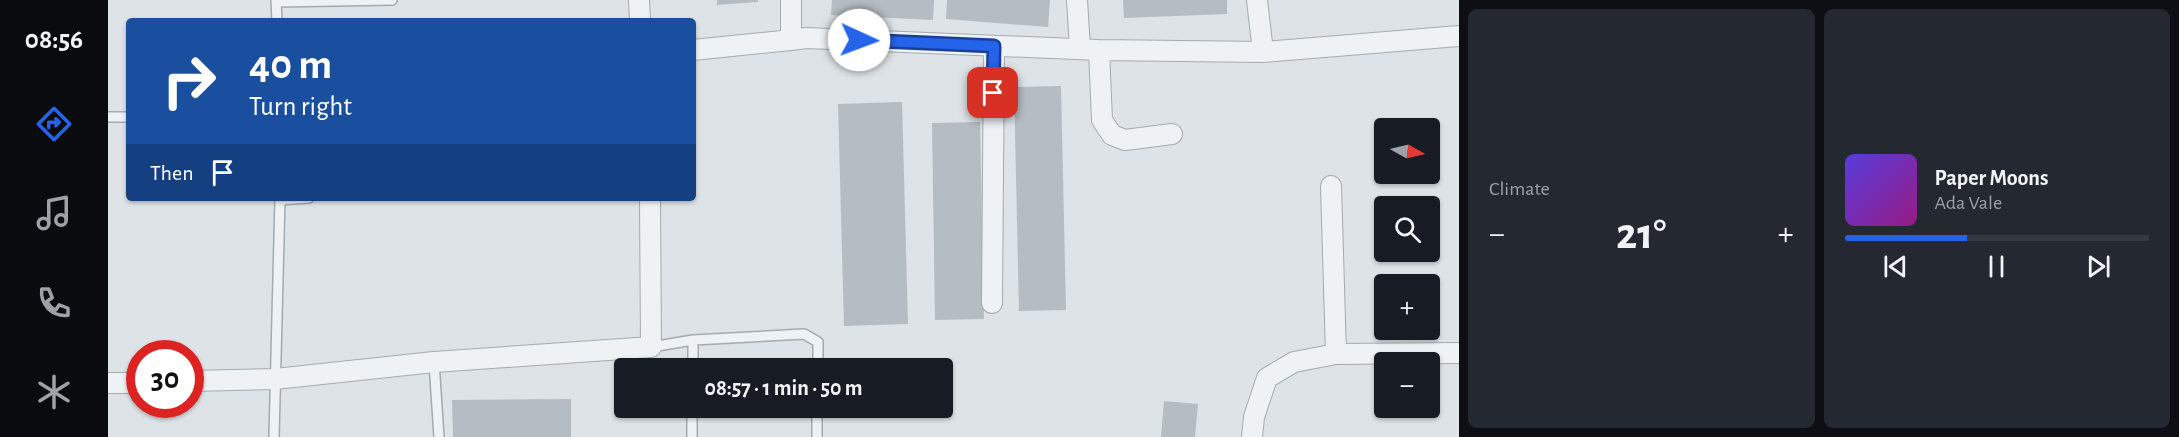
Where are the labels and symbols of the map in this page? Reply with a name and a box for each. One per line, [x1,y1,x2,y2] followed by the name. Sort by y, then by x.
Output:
[827,8,891,72] position arrow
[967,67,1018,118] pin
[1374,118,1440,184] north arrow
[126,340,204,418] speed limit sign: 30

